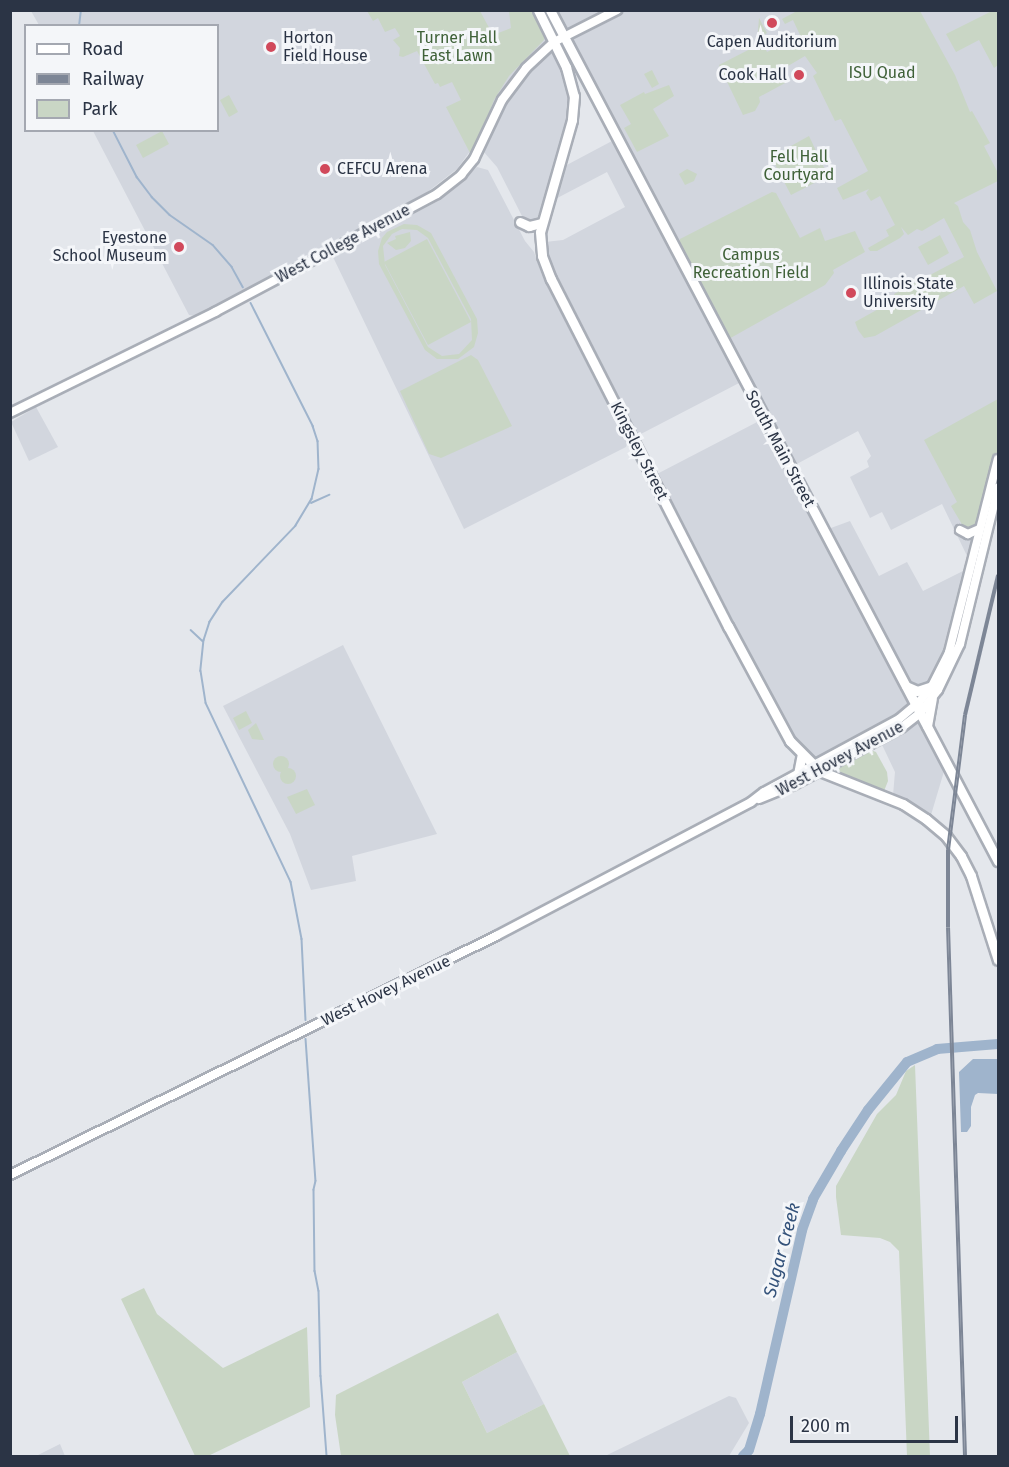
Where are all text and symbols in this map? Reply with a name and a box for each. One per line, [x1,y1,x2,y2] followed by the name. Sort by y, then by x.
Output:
[765,16,779,30] marker: Capen Auditorium
[24,24,219,132] legend
[283,28,368,66] place label: Horton Field House
[417,28,497,66] park label: Turner Hall East Lawn
[707,32,837,52] place label: Capen Auditorium
[82,38,124,60] text: Road
[264,40,278,54] marker: Horton Field House
[849,63,915,83] park label: ISU Quad
[718,65,787,85] place label: Cook Hall
[82,68,144,90] text: Railway
[792,68,806,82] marker: Cook Hall
[82,98,117,120] text: Park
[764,147,834,185] park label: Fell Hall Courtyard
[337,159,427,179] place label: CEFCU Arena
[318,162,332,176] marker: CEFCU Arena
[273,200,413,288] street label: West College Avenue
[53,228,167,266] place label: Eyestone School Museum
[172,240,186,254] marker: Eyestone School Museum
[693,245,809,283] park label: Campus Recreation Field
[863,274,954,312] place label: Illinois State University
[844,286,858,300] marker: Illinois State University
[741,387,819,511] street label: South Main Street
[606,399,672,503] street label: Kingsley Street
[773,717,907,801] street label: West Hovey Avenue
[318,951,454,1031] street label: West Hovey Avenue
[759,1201,805,1299] water label: Sugar Creek
[793,1404,961,1442] scale bar
[801,1415,850,1437] text: 200 m

